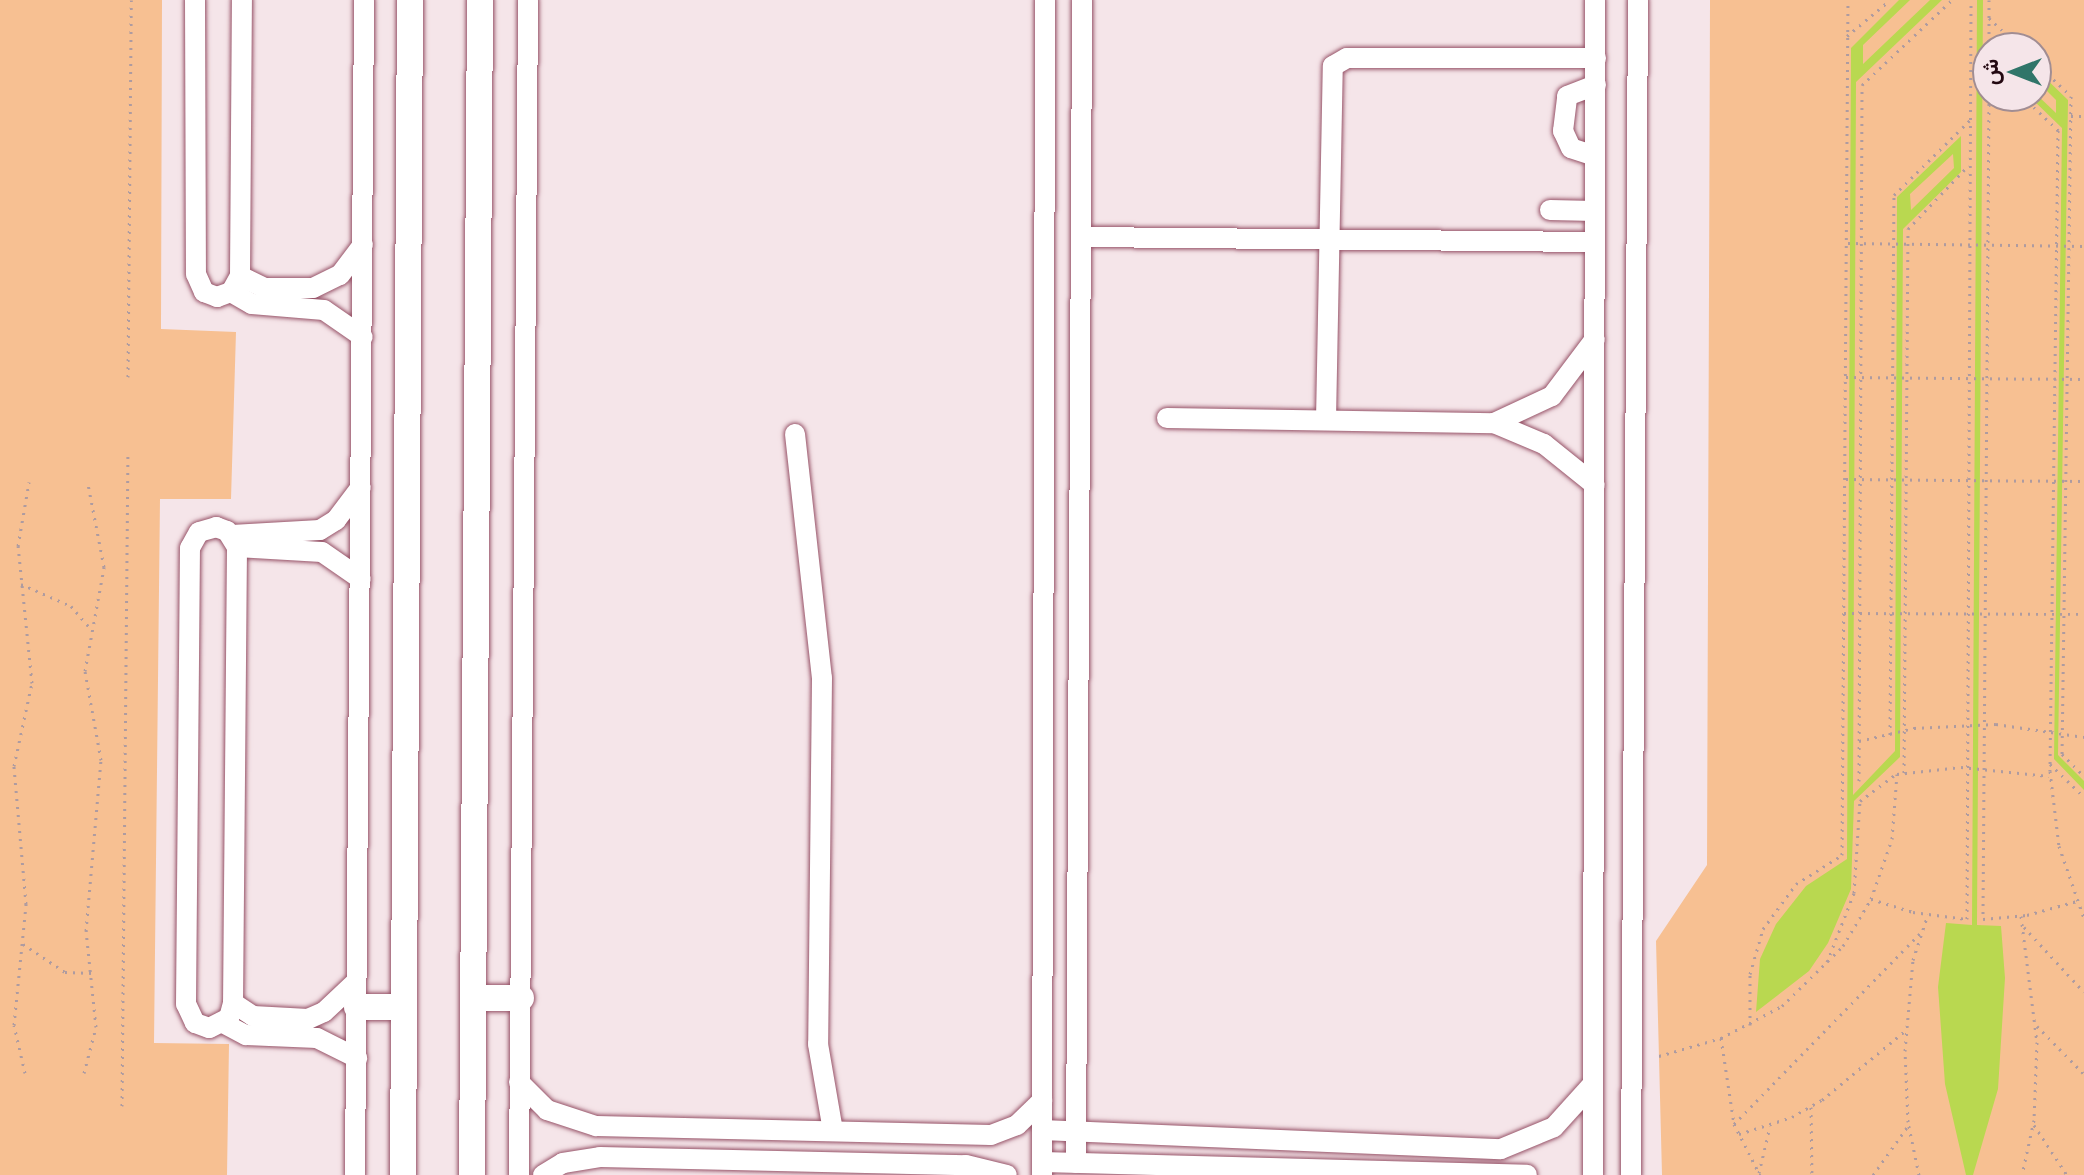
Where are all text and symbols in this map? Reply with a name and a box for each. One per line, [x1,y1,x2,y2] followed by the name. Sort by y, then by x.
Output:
[1972,32,2052,112] north arrow
[1975,59,2005,85] text: ش

